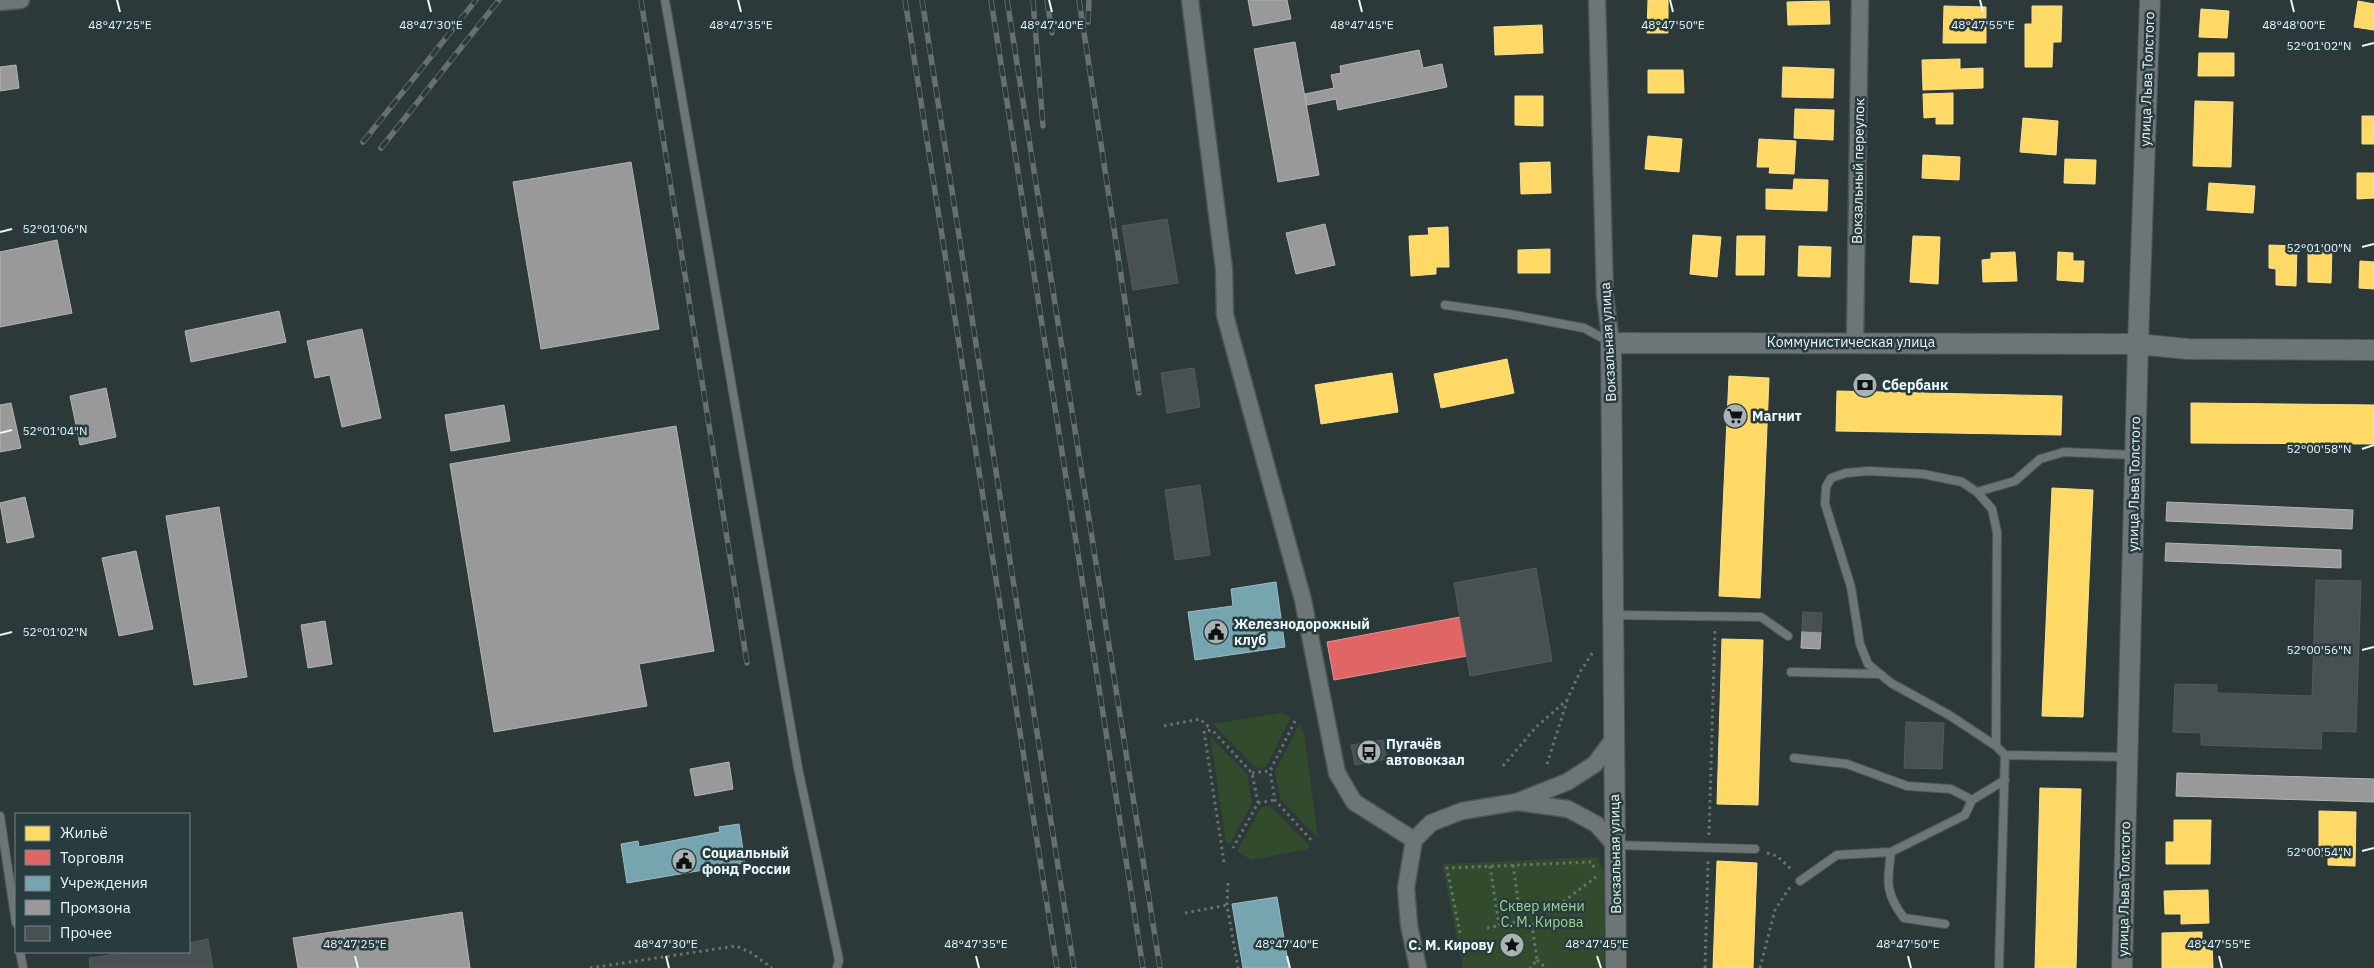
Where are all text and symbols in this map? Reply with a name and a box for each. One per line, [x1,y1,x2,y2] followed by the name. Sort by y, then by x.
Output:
[2136,11,2158,147] street label: улица Льва Толстого
[88,17,152,32] text: 48°47'25"E
[399,17,463,32] text: 48°47'30"E
[709,17,773,32] text: 48°47'35"E
[1020,17,1084,32] text: 48°47'40"E
[1330,17,1394,32] text: 48°47'45"E
[1641,17,1705,32] text: 48°47'50"E
[1951,17,2015,32] text: 48°47'55"E
[2262,17,2326,32] text: 48°48'00"E
[2286,38,2352,53] text: 52°01'02"N
[1848,98,1868,244] street label: Вокзальный переулок
[22,221,88,236] text: 52°01'06"N
[2286,240,2352,255] text: 52°01'00"N
[1596,281,1620,402] street label: Вокзальная улица
[1767,333,1936,351] street label: Коммунистическая улица
[1852,372,1878,398] bank icon: Сбербанк
[1882,376,1948,394] place label: Сбербанк
[1722,403,1748,429] supermarket icon: Магнит
[1752,407,1802,425] place label: Магнит
[2124,416,2144,552] street label: улица Льва Толстого
[22,423,88,438] text: 52°01'04"N
[2286,441,2352,456] text: 52°00'58"N
[1234,615,1370,649] place label: Железнодорожный клуб
[1203,619,1229,645] public building icon: Железнодорожный клуб
[22,624,88,639] text: 52°01'02"N
[2286,642,2352,657] text: 52°00'56"N
[1386,735,1465,769] place label: Пугачёв автовокзал
[1356,739,1382,765] bus stop icon: Пугачёв автовокзал
[1605,794,1625,914] street label: Вокзальная улица
[15,813,190,953] legend
[2114,821,2134,957] street label: улица Льва Толстого
[60,823,108,842] text: Жильё
[702,844,791,878] place label: Социальный фонд России
[2286,844,2352,859] text: 52°00'54"N
[60,848,124,867] text: Торговля
[671,848,697,874] public building icon: Социальный фонд России
[60,873,148,892] text: Учреждения
[1499,897,1585,931] park label: Сквер имени С. М. Кирова
[60,898,131,917] text: Промзона
[60,923,112,942] text: Прочее
[1499,932,1525,958] place icon: С. М. Кирову
[323,936,387,951] text: 48°47'25"E
[634,936,698,951] text: 48°47'30"E
[944,936,1008,951] text: 48°47'35"E
[1255,936,1319,951] text: 48°47'40"E
[1408,936,1495,954] place label: С. М. Кирову
[1565,936,1629,951] text: 48°47'45"E
[1876,936,1940,951] text: 48°47'50"E
[2187,936,2251,951] text: 48°47'55"E

